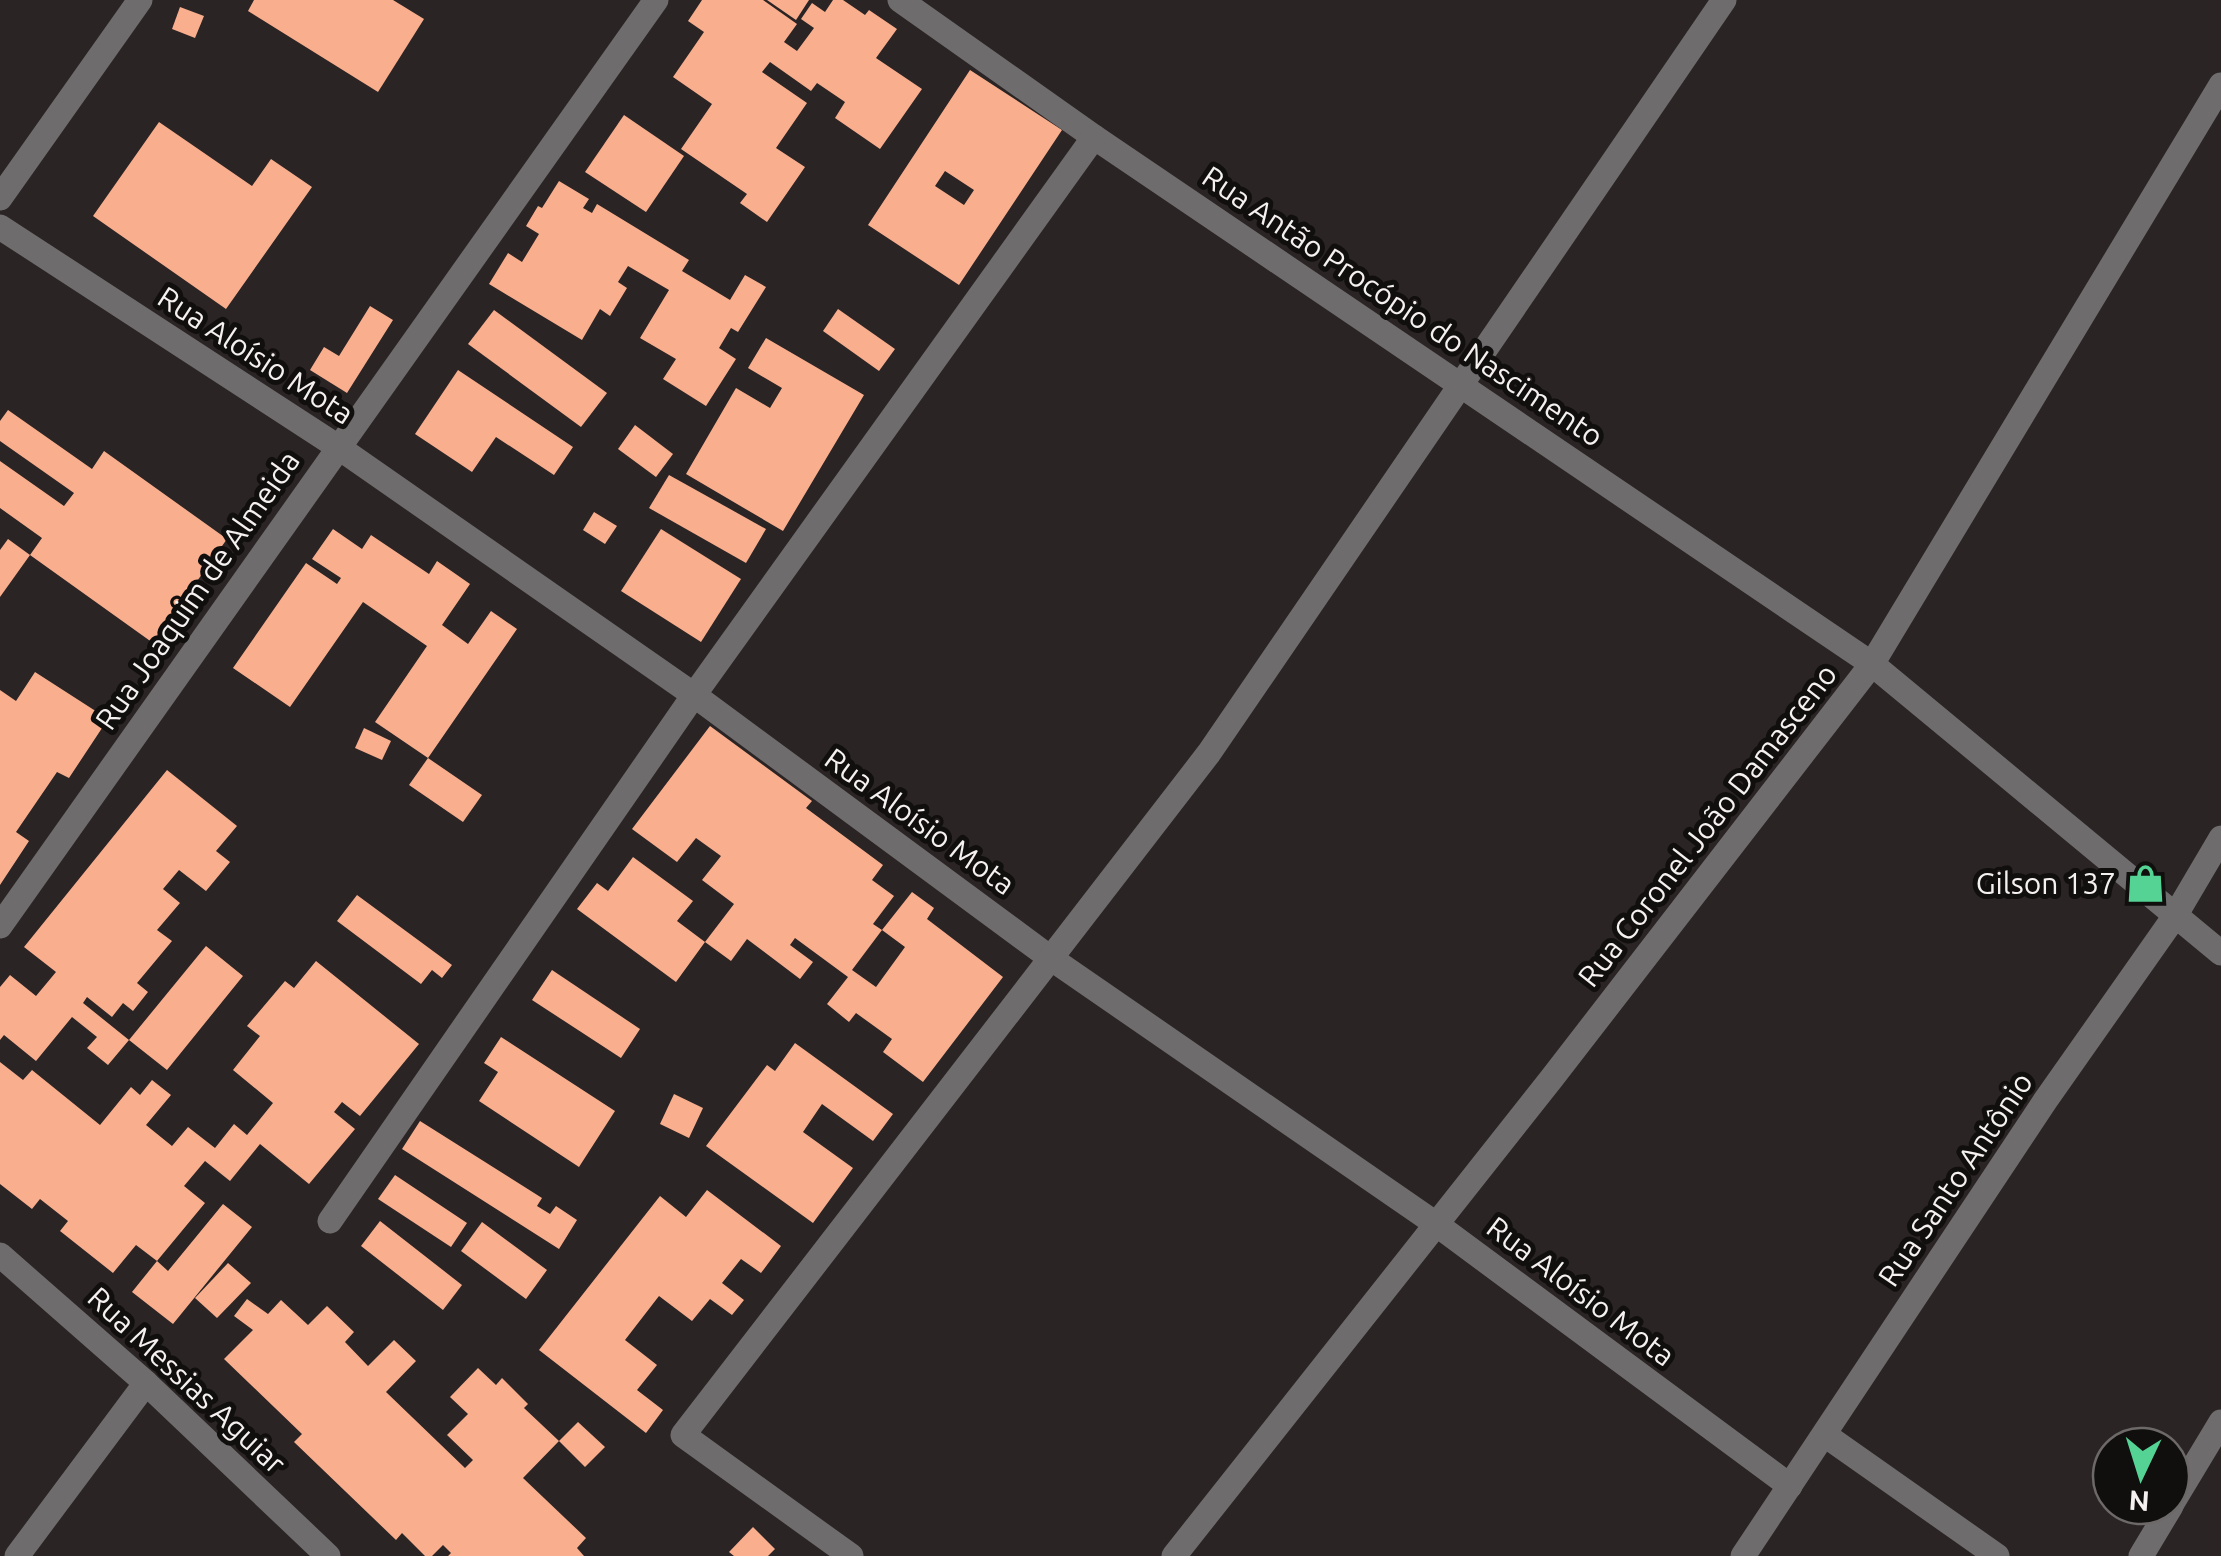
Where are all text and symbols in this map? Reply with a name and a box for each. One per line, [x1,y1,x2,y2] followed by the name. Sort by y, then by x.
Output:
[1196,159,1610,453] street label: Rua Antão Procópio do Nascimento
[152,279,360,431] street label: Rua Aloísio Mota
[88,444,306,736] street label: Rua Joaquim de Almeida
[1571,657,1843,993] street label: Rua Coronel João Damasceno
[819,741,1021,901] street label: Rua Aloísio Mota
[2125,862,2167,904] shop icon: Gilson 137
[1976,866,2116,900] place label: Gilson 137
[1871,1066,2039,1292] street label: Rua Santo Antônio
[1481,1209,1681,1373] street label: Rua Aloísio Mota
[81,1280,293,1481] street label: Rua Messias Aguiar
[2091,1426,2191,1526] north arrow
[2128,1485,2151,1518] text: N

